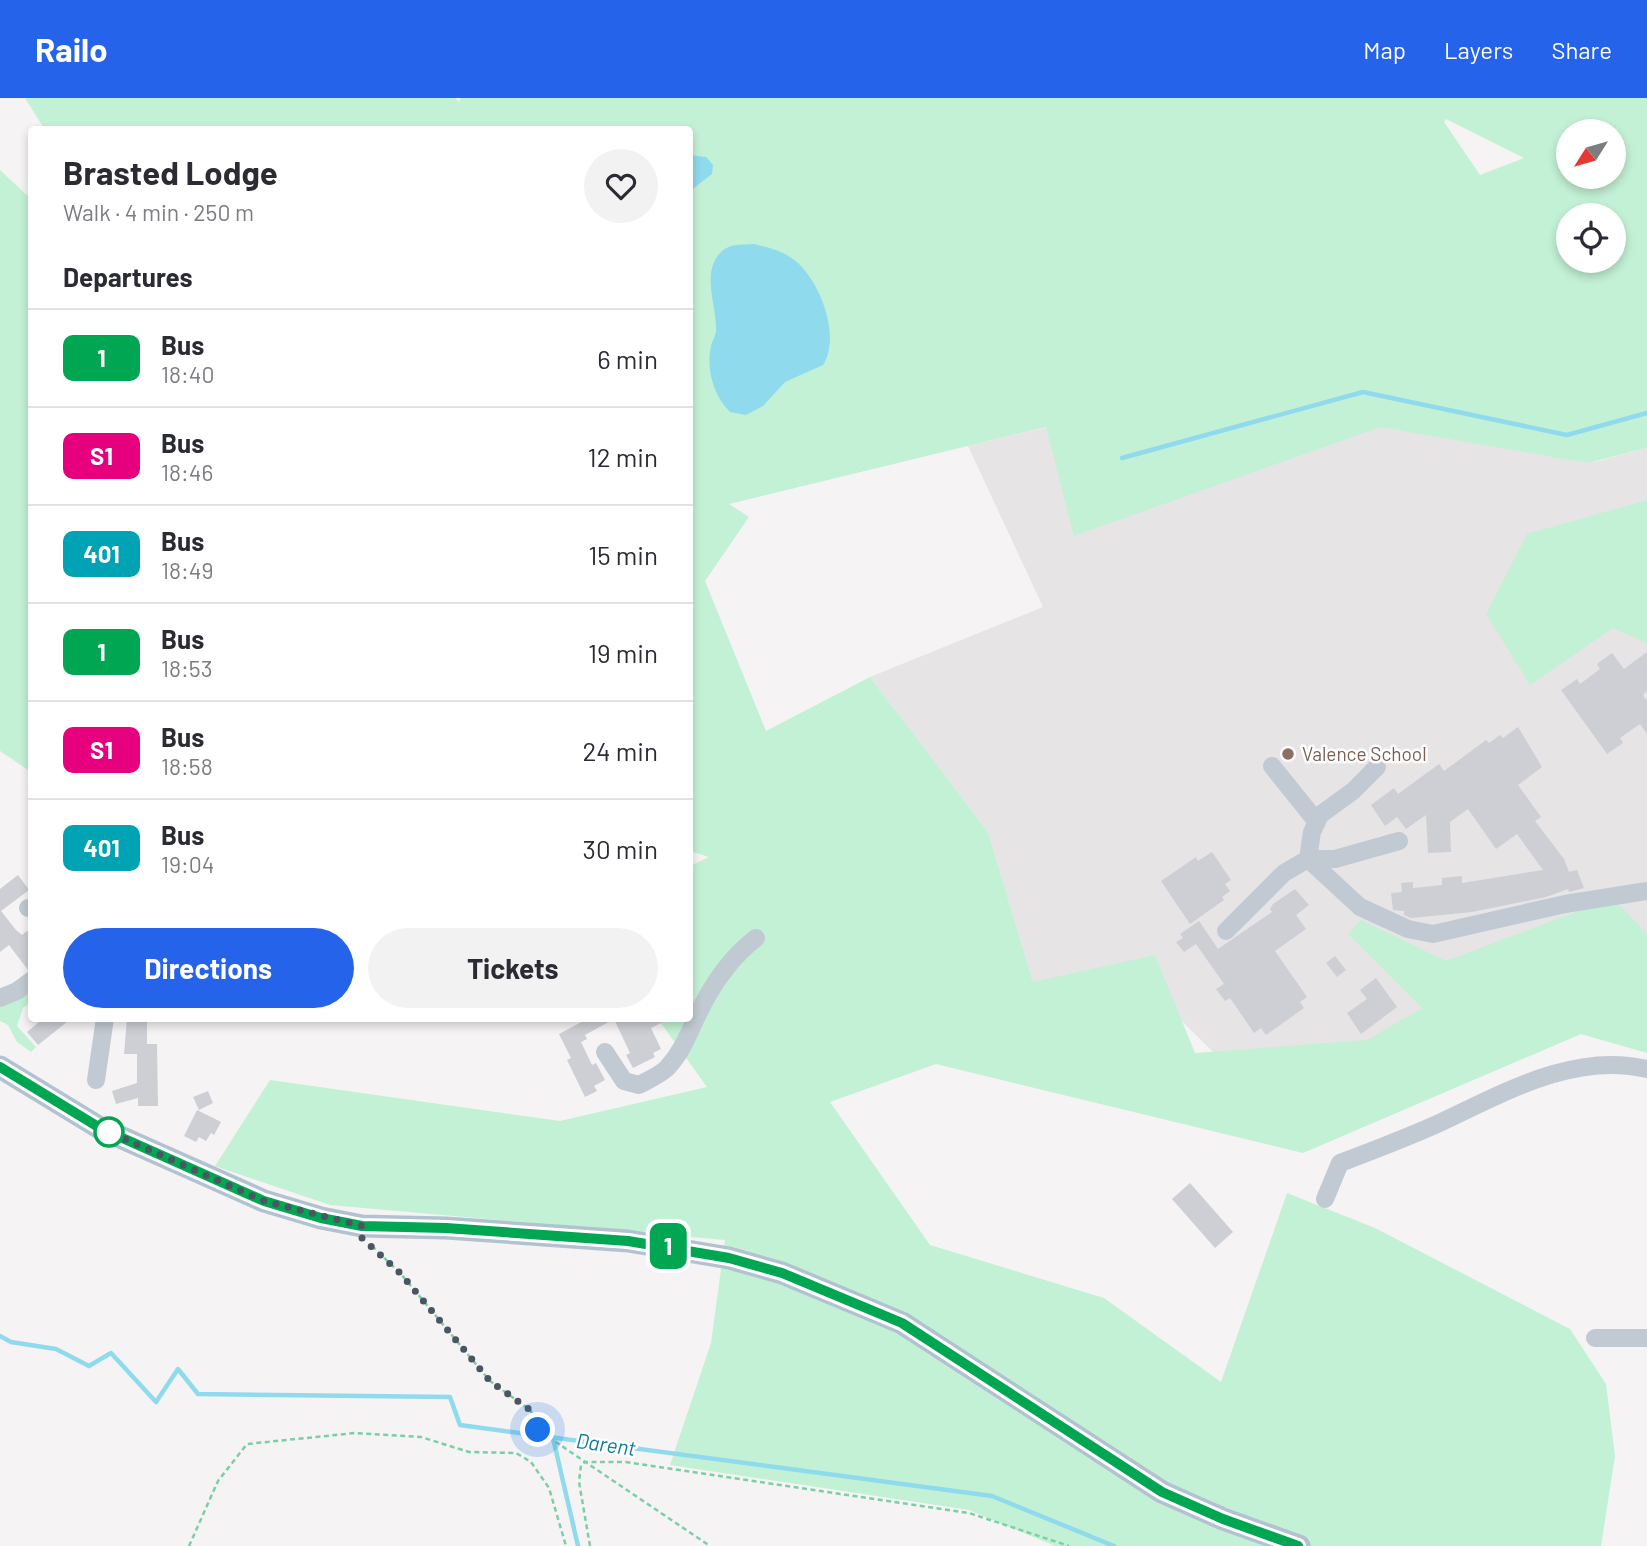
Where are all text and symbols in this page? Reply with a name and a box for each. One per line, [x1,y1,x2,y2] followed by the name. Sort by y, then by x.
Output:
[35,29,108,69] text: Railo
[1363,35,1406,64] text: Map
[1444,35,1513,64] text: Layers
[1551,35,1612,64] text: Share
[1556,119,1626,189] north arrow
[1556,119,1626,273] map controls
[584,149,658,223] button: heart
[63,152,278,192] text: Brasted Lodge
[63,198,254,226] text: Walk · 4 min · 250 m
[1556,203,1626,273] button: locate
[63,261,193,292] text: Departures
[161,329,204,360] text: Bus
[97,343,106,372] text: 1
[597,343,658,374] text: 6 min
[161,360,215,388] text: 18:40
[161,427,204,458] text: Bus
[90,441,113,470] text: S1
[588,441,658,472] text: 12 min
[161,458,213,486] text: 18:46
[161,525,204,556] text: Bus
[83,539,120,568] text: 401
[588,539,658,570] text: 15 min
[161,556,214,584] text: 18:49
[161,623,204,654] text: Bus
[97,637,106,666] text: 1
[588,637,658,668] text: 19 min
[161,654,213,682] text: 18:53
[161,721,204,752] text: Bus
[90,735,113,764] text: S1
[582,735,658,766] text: 24 min
[1302,742,1427,765] place label: Valence School
[1280,746,1296,762] marker: Valence School
[161,752,213,780] text: 18:58
[161,819,204,850] text: Bus
[83,833,120,862] text: 401
[583,833,658,864] text: 30 min
[161,850,215,878] text: 19:04
[63,928,354,1008] button: Directions
[368,928,658,1008] button: Tickets
[94,1117,124,1147] unlabelled marker
[645,1223,691,1269] line badge: 1
[664,1231,672,1260] text: 1
[520,1412,555,1447] your location
[575,1427,638,1460] water label: Darent

